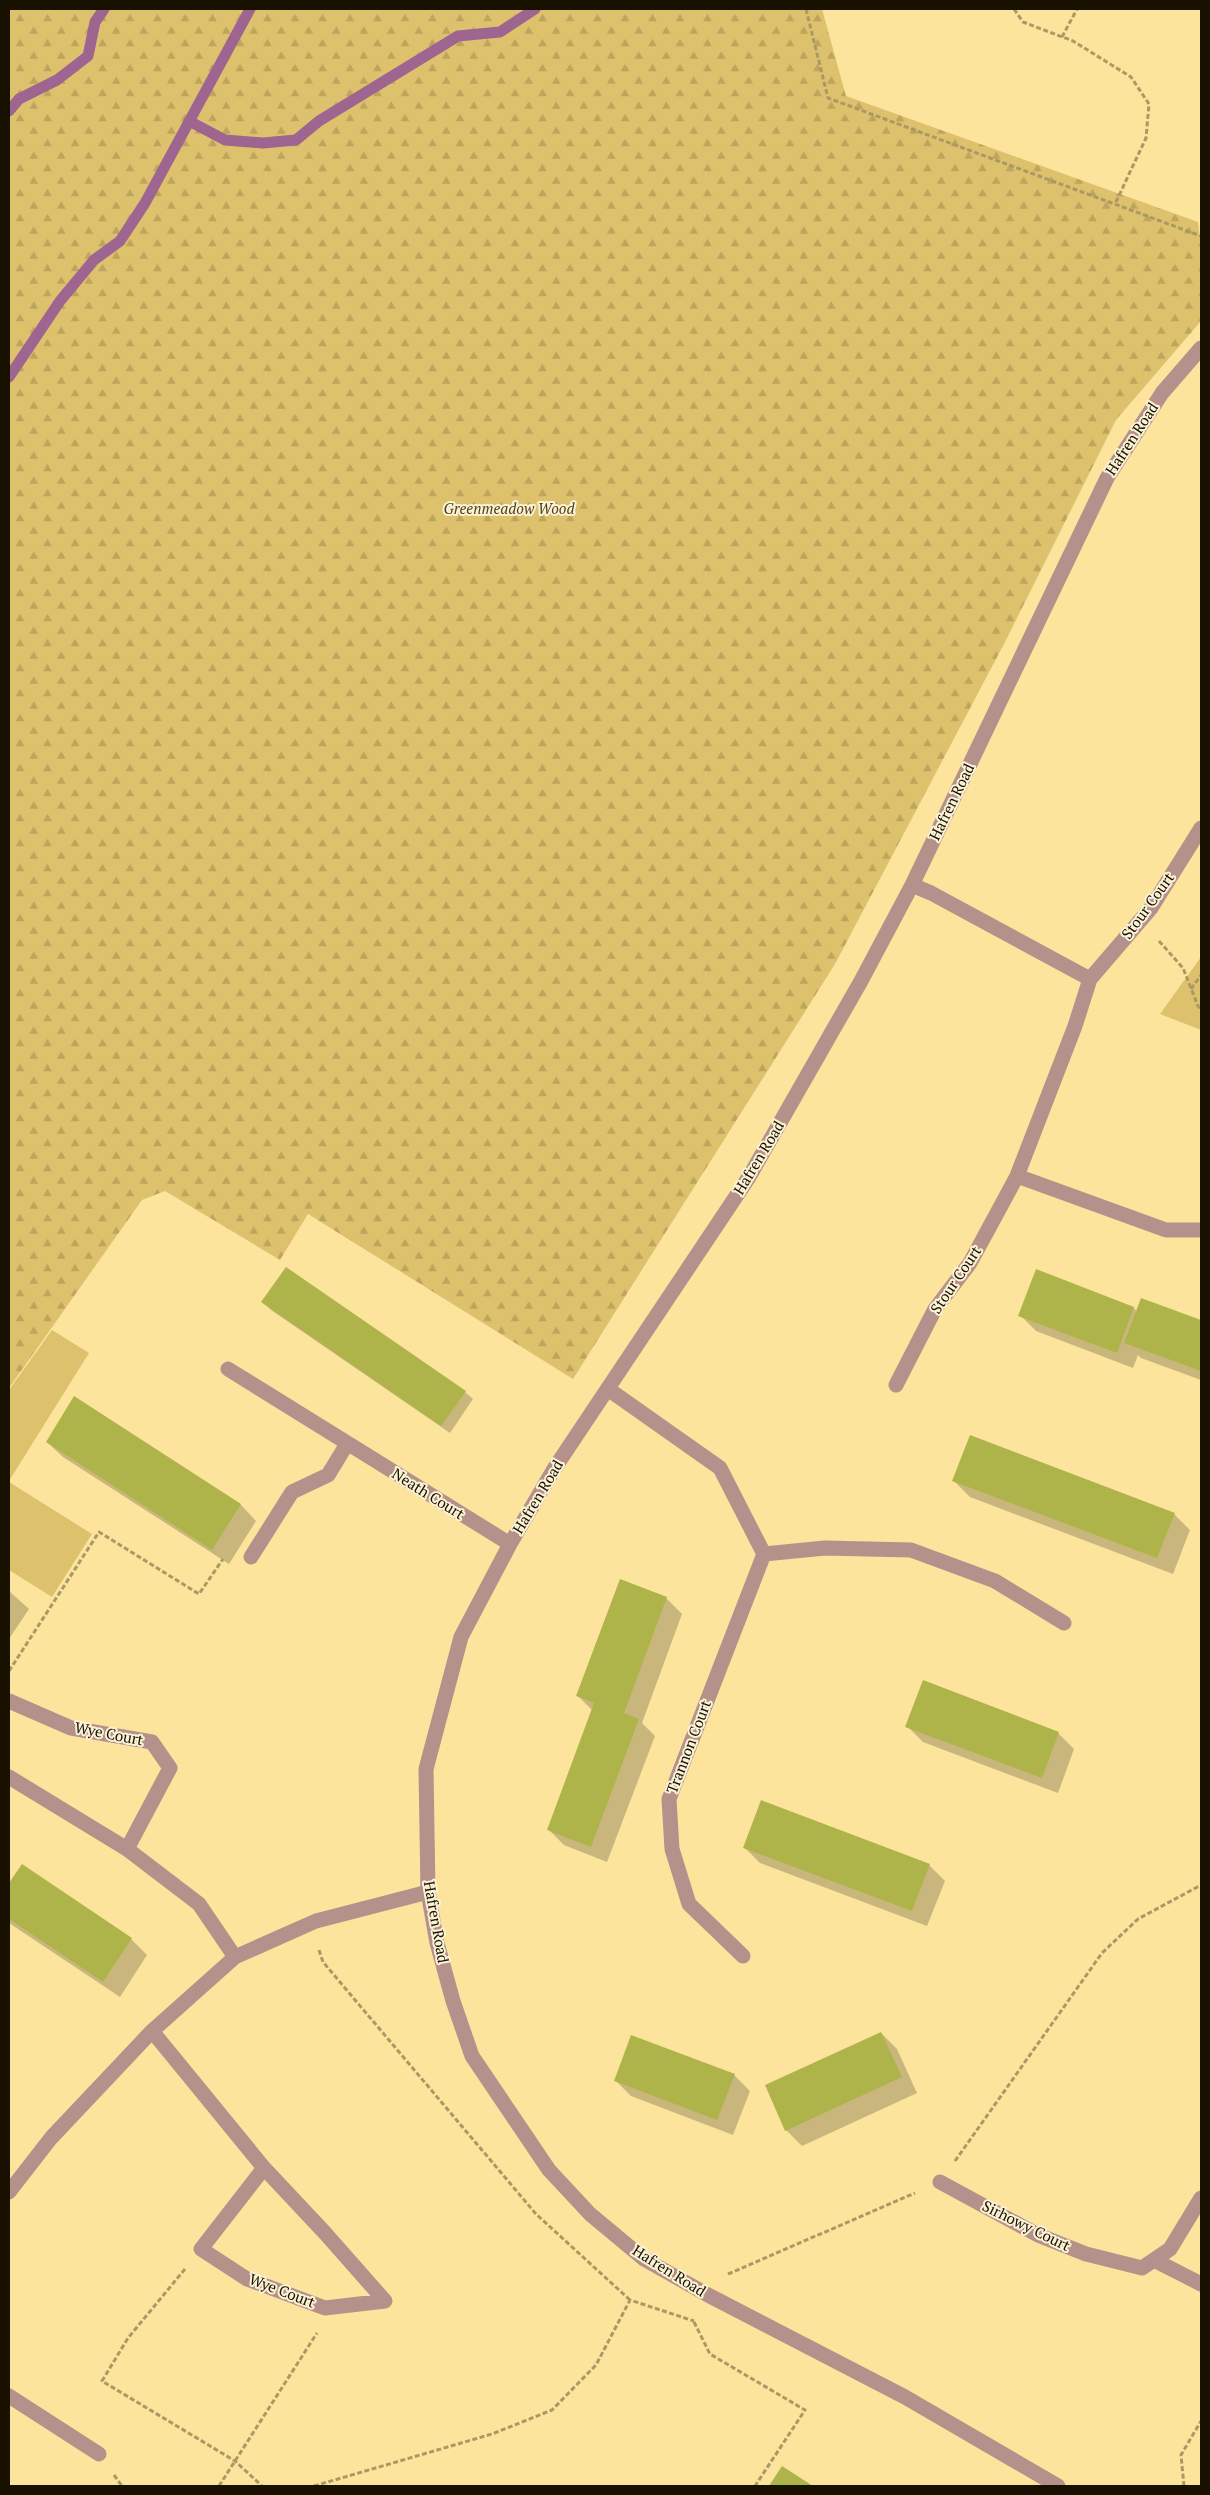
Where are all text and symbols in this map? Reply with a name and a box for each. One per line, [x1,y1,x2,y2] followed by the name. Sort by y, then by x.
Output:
[1100,398,1162,479] street label: Hafren Road
[444,498,575,518] park label: Greenmeadow Wood
[924,760,978,843] street label: Hafren Road
[1116,868,1178,943] street label: Stour Court
[728,1117,788,1198] street label: Hafren Road
[925,1241,985,1317] street label: Stour Court
[507,1456,567,1537] street label: Hafren Road
[389,1463,469,1523] street label: Neath Court
[661,1697,715,1796] street label: Trannon Court
[73,1717,145,1750] street label: Wye Court
[420,1879,454,1964] street label: Hafren Road
[979,2195,1074,2255] street label: Sirhowy Court
[629,2240,710,2301] street label: Hafren Road
[246,2268,319,2312] street label: Wye Court

